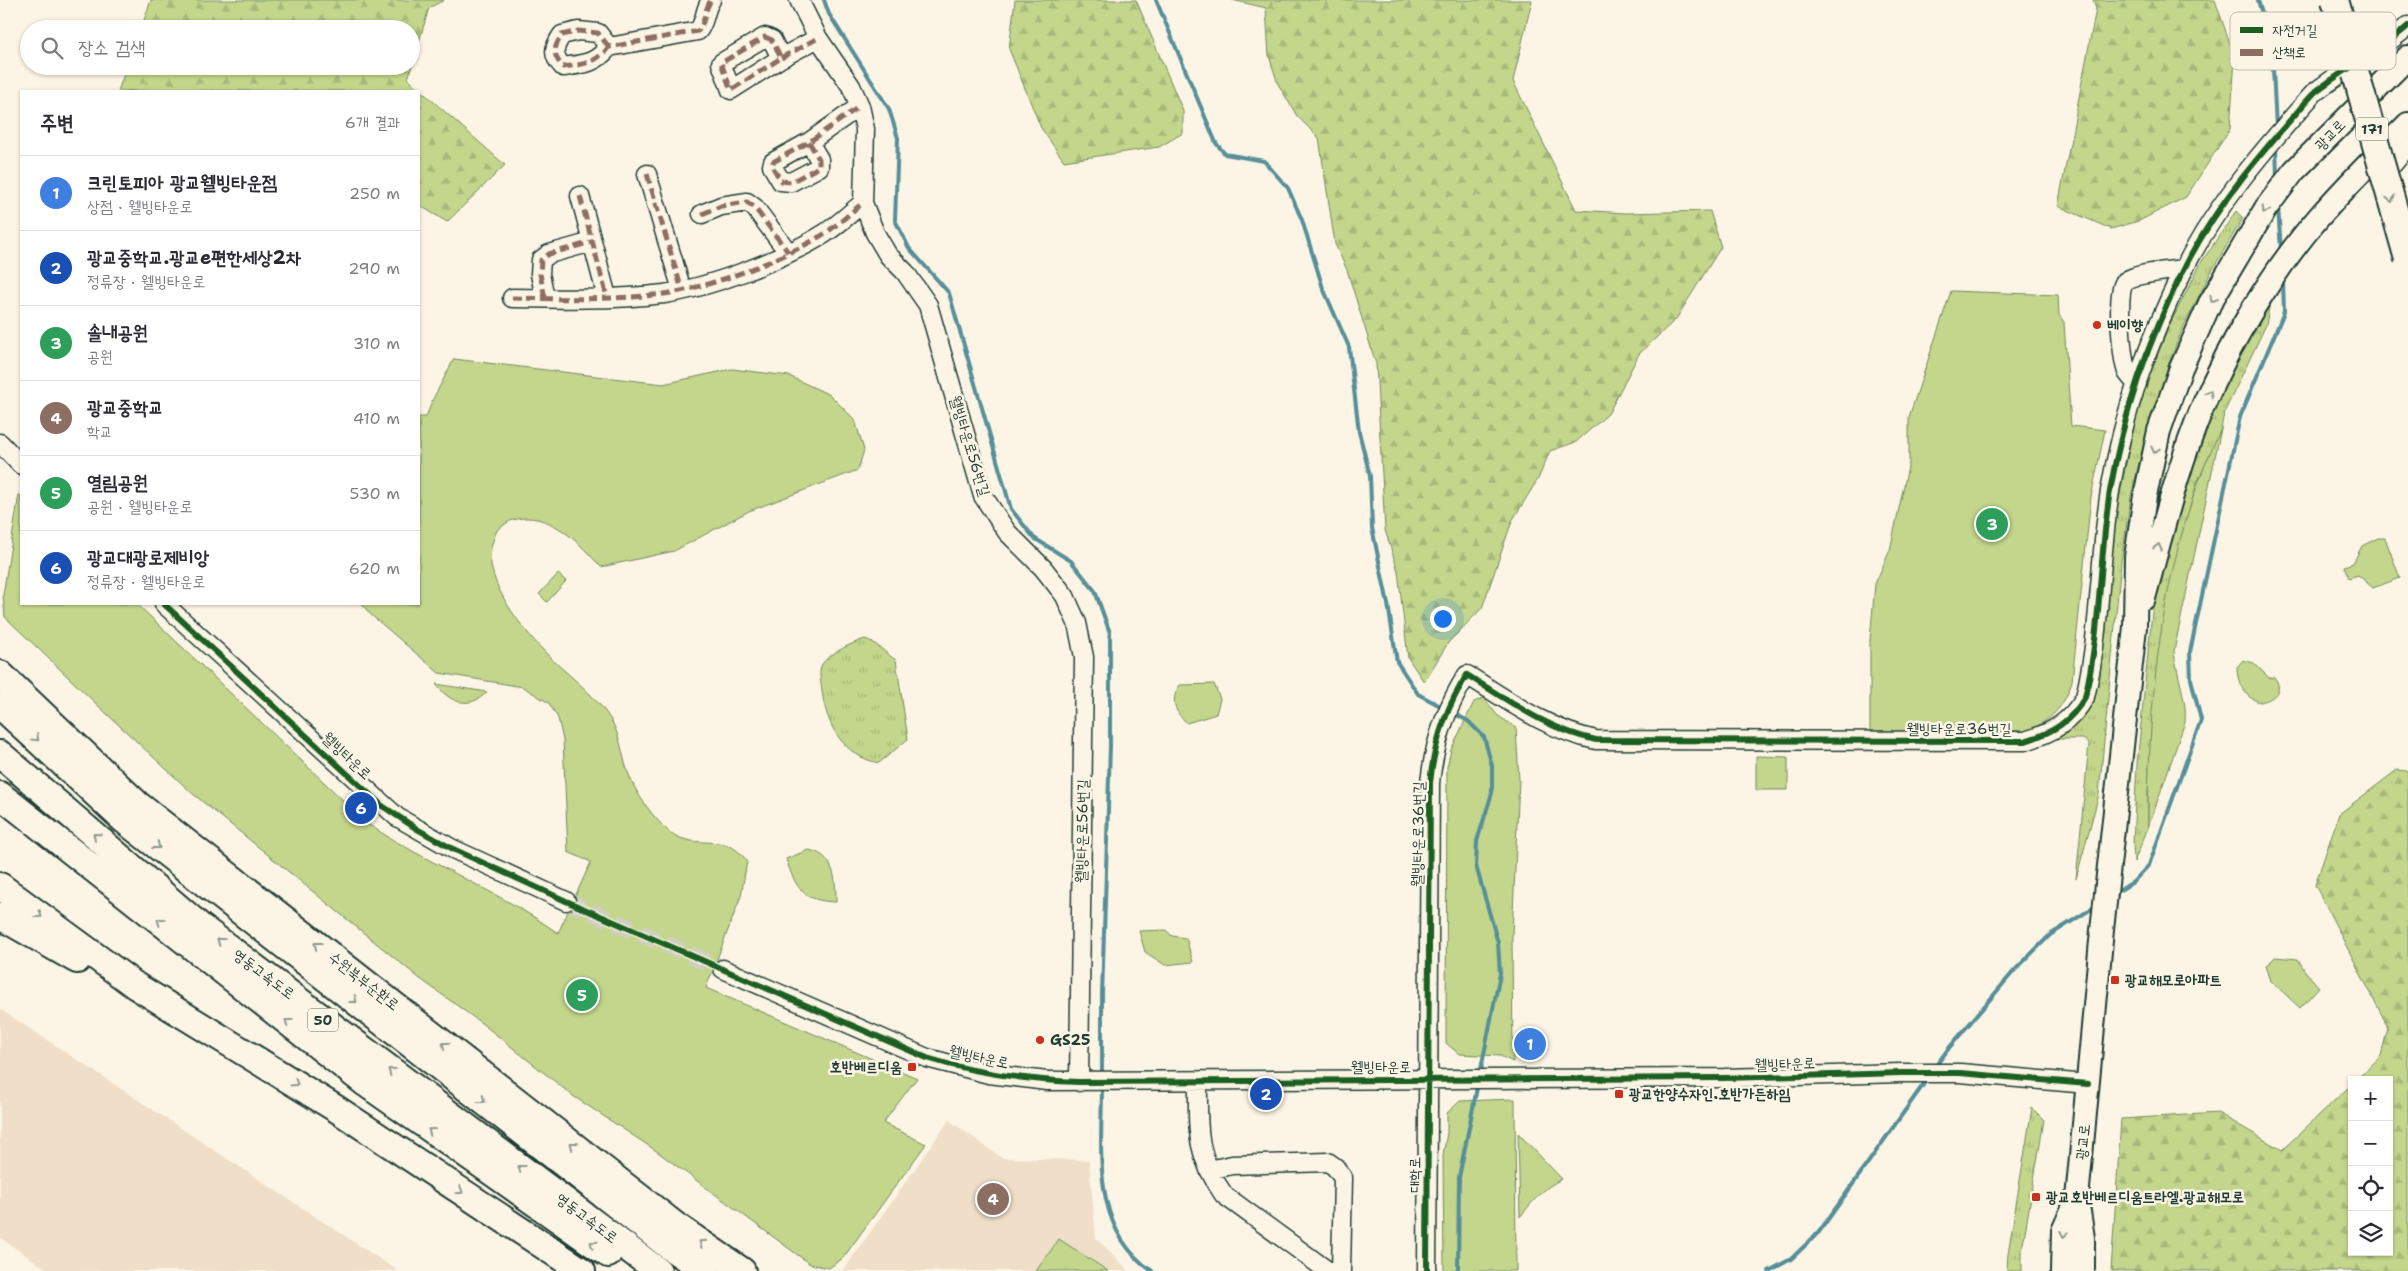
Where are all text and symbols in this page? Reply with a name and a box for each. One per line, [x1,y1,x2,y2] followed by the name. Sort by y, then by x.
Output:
[2230,12,2396,70] legend
[20,20,420,75] search box
[2272,21,2318,39] text: 자전거길
[38,34,66,62] icon: search
[78,35,146,60] text: 장소 검색
[2272,43,2306,61] text: 산책로
[40,109,74,137] text: 주변
[345,112,400,133] text: 6개 결과
[2310,115,2350,155] street label: 광교로
[2356,118,2388,140] road number: 171
[87,170,277,195] text: 크린토피아 광교웰빙타운점
[52,183,60,204] text: 1
[349,183,400,204] text: 250 m
[2385,194,2395,202] one-way arrow
[87,196,193,217] text: 상점 · 웰빙타운로
[2262,205,2271,214] one-way arrow
[87,245,301,270] text: 광교중학교.광교e편한세상2차
[50,258,62,279] text: 2
[348,258,400,279] text: 290 m
[87,271,205,292] text: 정류장 · 웰빙타운로
[2209,293,2219,302] one-way arrow
[2107,315,2143,335] place label: 베이향
[2091,319,2103,331] marker: 베이향
[87,320,148,345] text: 솔내공원
[50,333,62,354] text: 3
[353,333,400,354] text: 310 m
[87,346,113,367] text: 공원
[2203,389,2214,398] one-way arrow
[945,393,995,499] street label: 웰빙타운로56번길
[87,395,163,420] text: 광교중학교
[50,408,62,429] text: 4
[353,408,400,429] text: 410 m
[87,421,113,442] text: 학교
[2150,446,2161,454] one-way arrow
[87,470,148,495] text: 열림공원
[51,483,61,504] text: 5
[350,483,400,504] text: 530 m
[87,496,193,517] text: 공원 · 웰빙타운로
[1976,505,2008,543] pin: 3
[2152,542,2163,551] one-way arrow
[87,545,209,570] text: 광교대광로제비앙
[50,558,62,579] text: 6
[349,558,400,579] text: 620 m
[87,571,205,592] text: 정류장 · 웰빙타운로
[1430,606,1456,632] your location
[1906,719,2012,739] street label: 웰빙타운로36번길
[318,728,376,784] street label: 웰빙타운로
[30,732,39,741] one-way arrow
[1071,779,1093,883] street label: 웰빙타운로56번길
[1407,781,1429,887] street label: 웰빙타운로36번길
[345,789,377,827] pin: 6
[92,833,101,842] one-way arrow
[151,840,161,849] one-way arrow
[33,909,43,918] one-way arrow
[157,919,166,927] one-way arrow
[216,938,226,947] one-way arrow
[313,941,322,950] one-way arrow
[229,944,299,1004] street label: 영동고속도로
[325,947,403,1015] street label: 수원북부순환로
[2124,970,2222,990] place label: 광교해모로아파트
[2109,974,2121,986] marker: 광교해모로아파트
[566,976,598,1014] pin: 5
[348,995,357,1003] one-way arrow
[308,1008,338,1032] road number: 50
[284,1019,293,1028] one-way arrow
[1514,1025,1546,1063] pin: 1
[1050,1030,1090,1050] place label: GS25
[1034,1034,1046,1046] marker: GS25
[441,1041,450,1050] one-way arrow
[947,1041,1011,1073] street label: 웰빙타운로
[1754,1053,1816,1075] street label: 웰빙타운로
[830,1057,902,1077] place label: 호반베르디움
[1351,1057,1411,1077] street label: 웰빙타운로
[906,1061,918,1073] marker: 호반베르디움
[387,1068,397,1077] one-way arrow
[1250,1075,1282,1113] pin: 2
[2348,1076,2393,1256] map controls
[2348,1076,2393,1121] button: +
[289,1077,298,1087] one-way arrow
[1628,1084,1791,1104] place label: 광교한양수자인.호반가든하임
[1613,1088,1625,1100] marker: 광교한양수자인.호반가든하임
[476,1095,485,1103] one-way arrow
[2348,1121,2393,1166] button: −
[2071,1123,2095,1161] street label: 광교로
[428,1128,437,1136] one-way arrow
[569,1141,578,1150] one-way arrow
[1405,1157,1425,1193] street label: 대학로
[518,1166,527,1174] one-way arrow
[2348,1166,2393,1211] button: locate
[977,1180,1009,1218] pin: 4
[455,1184,464,1194] one-way arrow
[2045,1187,2244,1207] place label: 광교호반베르디움트라엘.광교해모로
[552,1188,622,1248] street label: 영동고속도로
[2030,1191,2042,1203] marker: 광교호반베르디움트라엘.광교해모로
[2348,1211,2393,1256] button: layers
[2060,1229,2070,1238] one-way arrow
[698,1240,707,1249] one-way arrow
[589,1241,598,1250] one-way arrow

